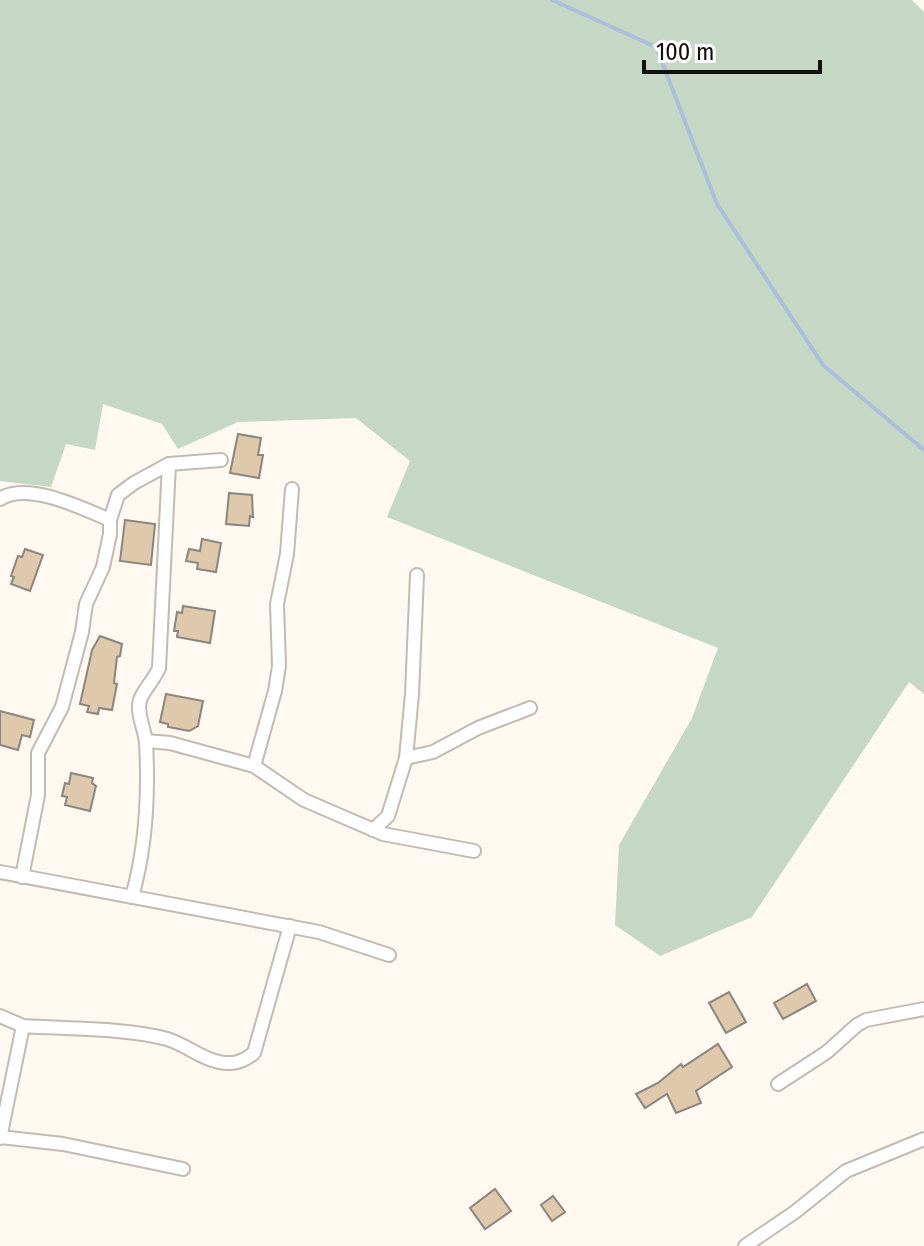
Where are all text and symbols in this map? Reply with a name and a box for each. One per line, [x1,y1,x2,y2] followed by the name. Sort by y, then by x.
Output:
[644,24,820,74] scale bar
[656,38,714,66] text: 100 m

